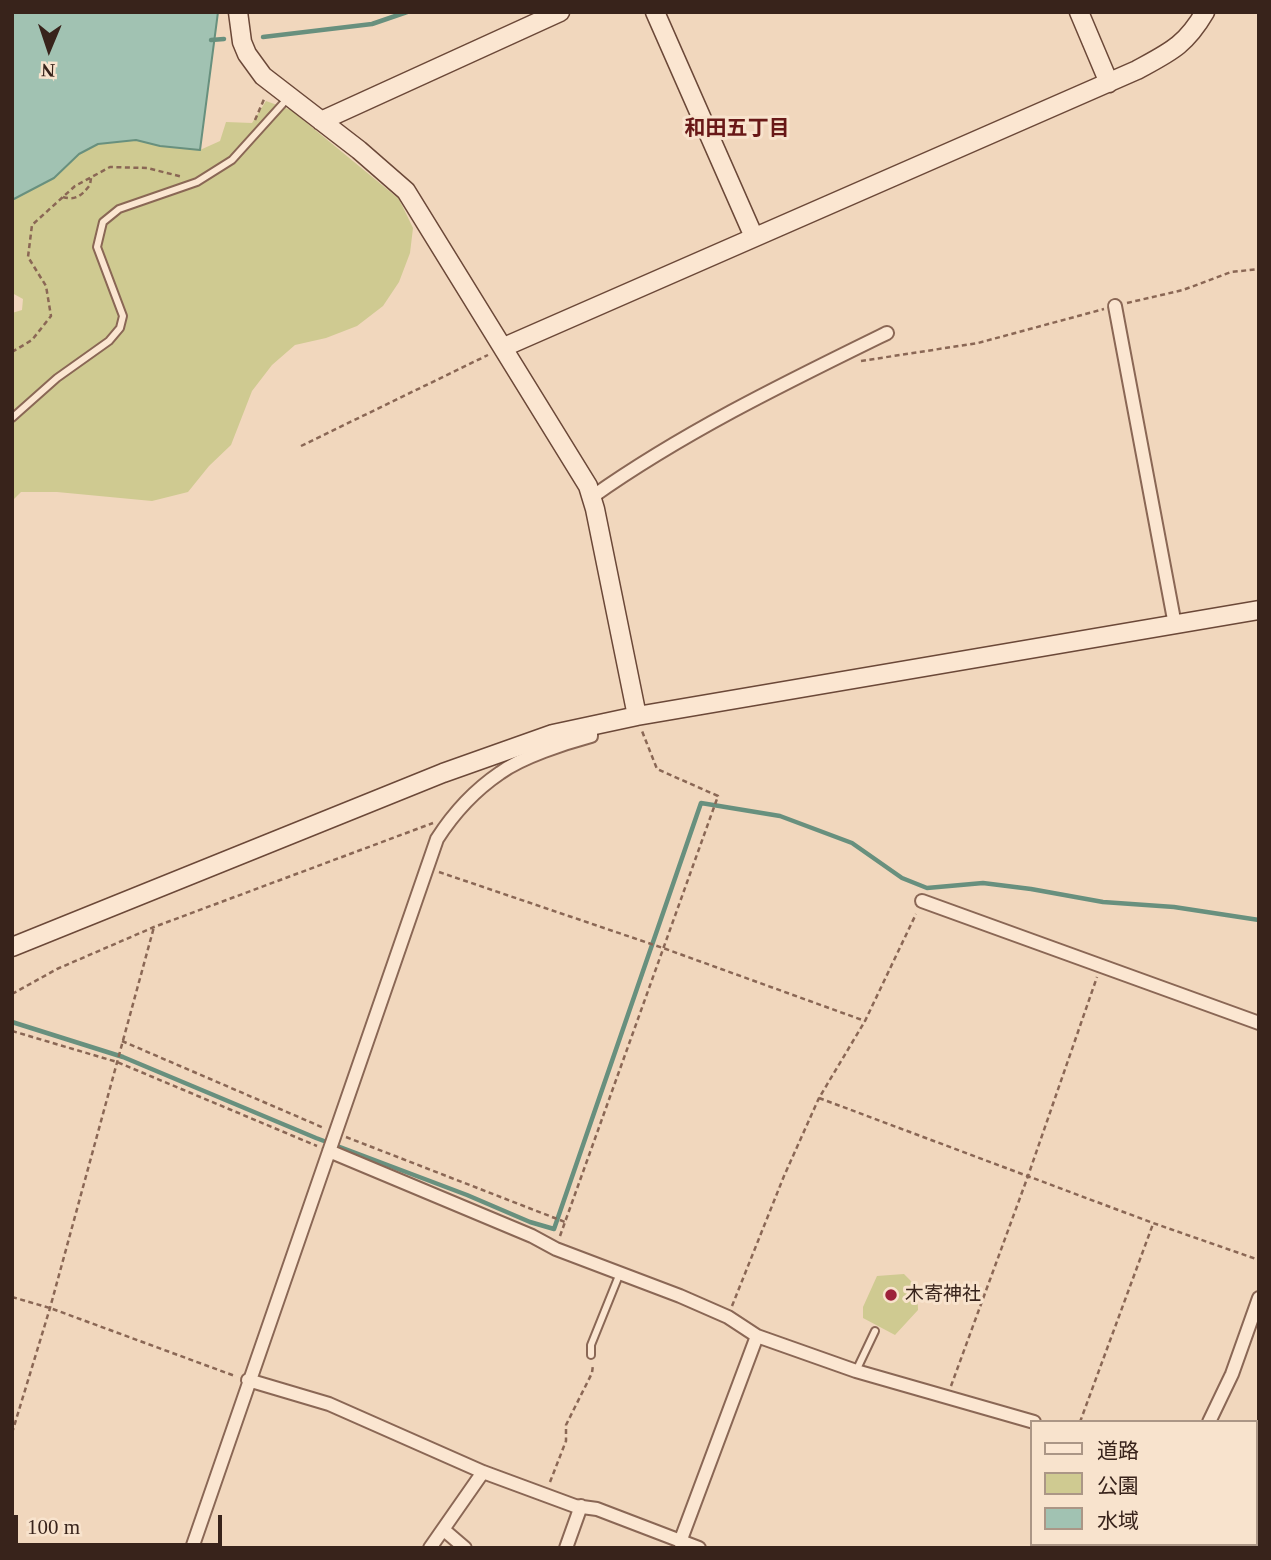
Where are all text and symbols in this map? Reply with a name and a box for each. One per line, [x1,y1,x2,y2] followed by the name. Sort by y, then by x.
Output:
[14,14,84,84] north arrow
[41,60,55,81] text: N
[685,117,789,143] district label: 和田五丁目
[905,1284,981,1306] place label: 木寄神社
[883,1287,899,1303] marker: 木寄神社
[1030,1420,1257,1546] legend
[1097,1439,1139,1463] text: 道路
[1097,1474,1139,1498] text: 公園
[18,1500,226,1544] scale bar
[1097,1509,1139,1533] text: 水域
[27,1515,80,1539] text: 100 m

